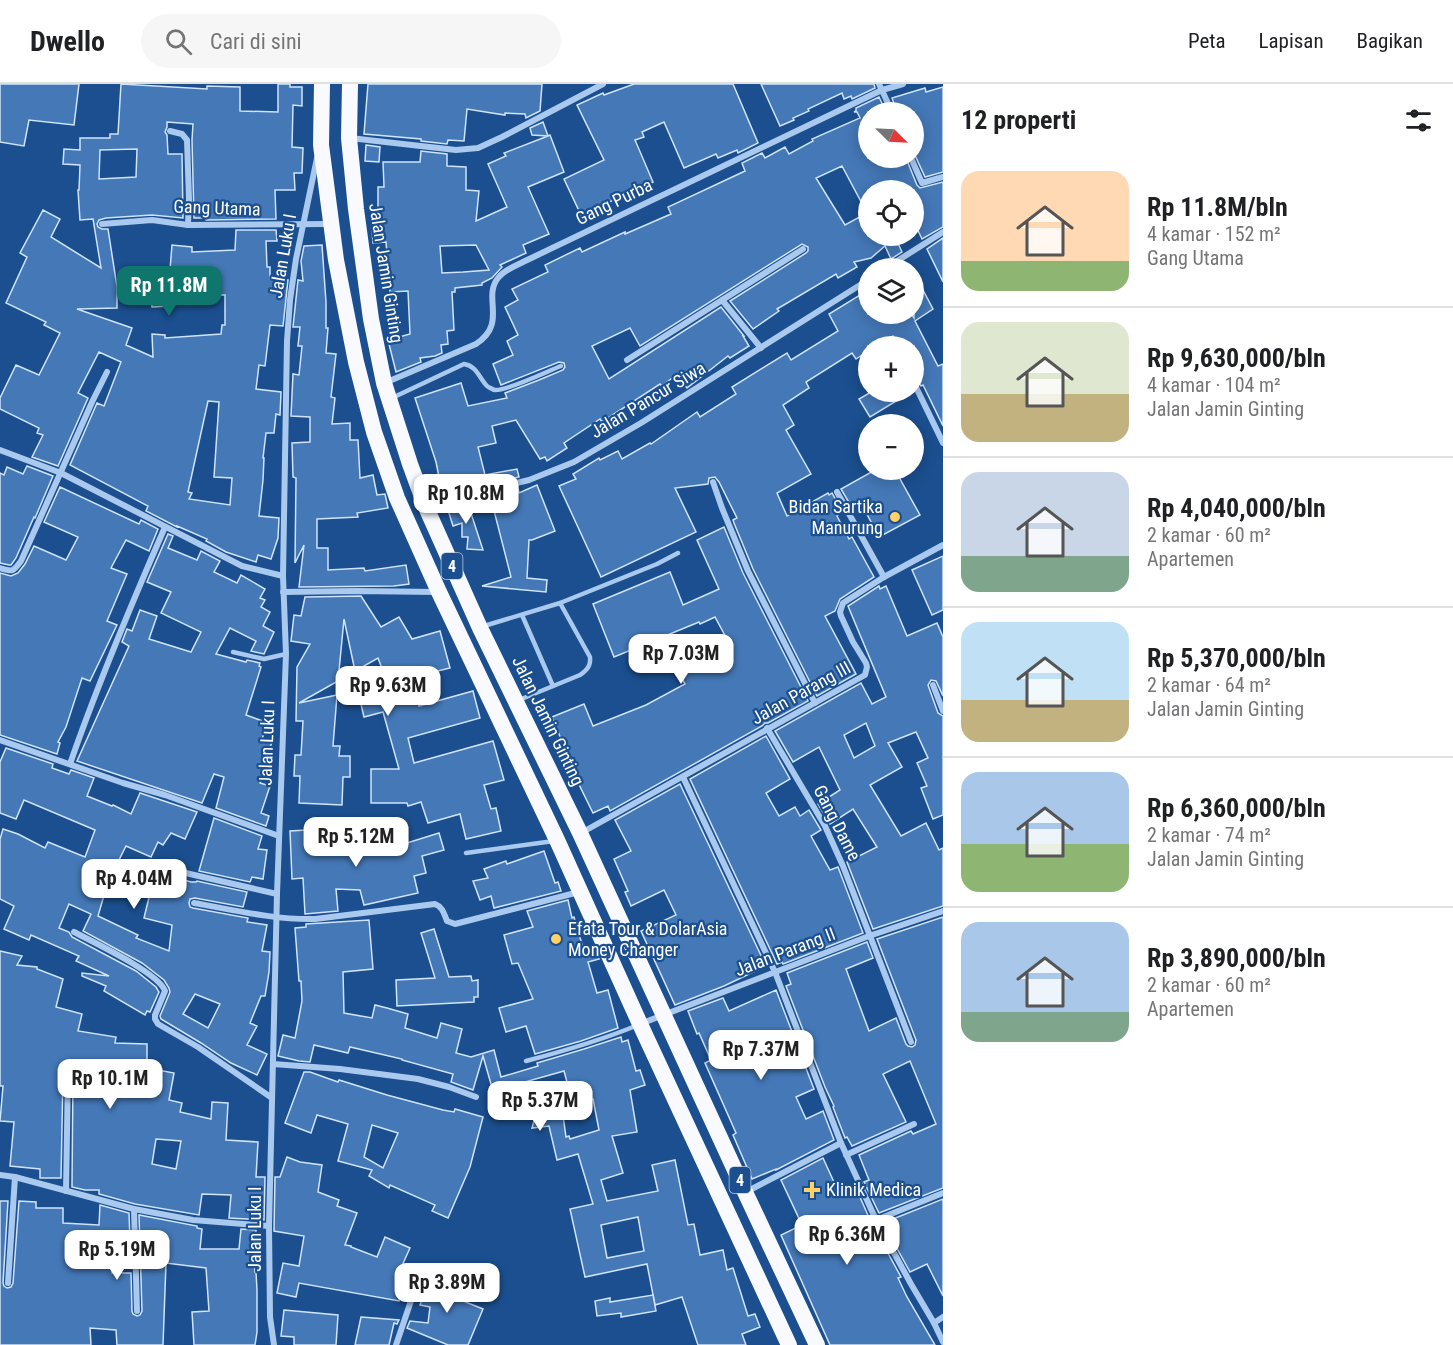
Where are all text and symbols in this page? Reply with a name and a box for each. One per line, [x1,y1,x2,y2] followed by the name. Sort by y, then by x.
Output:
[141,14,561,68] search box
[30,25,105,58] text: Dwello
[162,25,195,58] icon: search
[210,29,302,54] text: Cari di sini
[1188,29,1226,53] text: Peta
[1259,29,1324,53] text: Lapisan
[1357,29,1423,53] text: Bagikan
[858,102,924,168] north arrow
[858,102,924,480] map controls
[1402,104,1435,137] icon: filters
[961,105,1076,135] text: 12 properti
[572,174,656,229] street label: Gang Purba
[858,180,924,246] button: locate
[1147,192,1288,222] text: Rp 11.8M/bln
[173,195,261,220] street label: Gang Utama
[1009,195,1081,267] icon: home
[365,201,408,344] street label: Jalan Jamin Ginting
[265,212,300,300] street label: Jalan Luku I
[1147,222,1281,246] text: 4 kamar · 152 m²
[1147,246,1244,270] text: Gang Utama
[858,258,924,324] button: layers
[107,266,231,317] pin: Rp 11.8M
[131,273,207,297] text: Rp 11.8M
[858,336,924,402] button: +
[1147,343,1326,373] text: Rp 9,630,000/bln
[1009,346,1081,418] icon: home
[586,357,709,442] street label: Jalan Pancur Siwa
[1147,373,1281,397] text: 4 kamar · 104 m²
[1147,397,1304,421] text: Jalan Jamin Ginting
[858,414,924,480] button: −
[404,474,528,525] pin: Rp 10.8M
[428,481,504,505] text: Rp 10.8M
[1147,493,1326,523] text: Rp 4,040,000/bln
[789,496,883,538] place label: Bidan Sartika Manurung
[1009,496,1081,568] icon: home
[888,510,902,524] marker: Bidan Sartika Manurung
[1147,523,1271,547] text: 2 kamar · 60 m²
[1147,547,1234,571] text: Apartemen
[442,553,462,579] road number: 4
[619,634,743,685] pin: Rp 7.03M
[643,641,719,665] text: Rp 7.03M
[1147,643,1326,673] text: Rp 5,370,000/bln
[1009,646,1081,718] icon: home
[508,653,589,789] street label: Jalan Jamin Ginting
[747,657,854,729] street label: Jalan Parang III
[326,666,450,717] pin: Rp 9.63M
[350,673,426,697] text: Rp 9.63M
[1147,673,1271,697] text: 2 kamar · 64 m²
[1147,697,1304,721] text: Jalan Jamin Ginting
[255,700,278,786] street label: Jalan Luku I
[810,782,865,864] street label: Gang Dame
[1147,793,1326,823] text: Rp 6,360,000/bln
[1009,796,1081,868] icon: home
[294,817,418,868] pin: Rp 5.12M
[1147,823,1271,847] text: 2 kamar · 74 m²
[318,824,394,848] text: Rp 5.12M
[1147,847,1304,871] text: Jalan Jamin Ginting
[72,859,196,910] pin: Rp 4.04M
[96,866,172,890] text: Rp 4.04M
[568,918,728,960] place label: Efata Tour & DolarAsia Money Changer
[732,923,838,980] street label: Jalan Parang II
[549,932,563,946] marker: Efata Tour & DolarAsia Money Changer
[1147,943,1326,973] text: Rp 3,890,000/bln
[1009,946,1081,1018] icon: home
[1147,973,1271,997] text: 2 kamar · 60 m²
[1147,997,1234,1021] text: Apartemen
[699,1030,823,1081] pin: Rp 7.37M
[723,1037,799,1061] text: Rp 7.37M
[48,1059,172,1110] pin: Rp 10.1M
[72,1066,148,1090] text: Rp 10.1M
[478,1081,602,1132] pin: Rp 5.37M
[502,1088,578,1112] text: Rp 5.37M
[730,1167,750,1193] road number: 4
[826,1179,921,1200] place label: Klinik Medica
[803,1181,821,1199] marker: Klinik Medica
[244,1186,265,1272] street label: Jalan Luku I
[785,1215,909,1266] pin: Rp 6.36M
[809,1222,885,1246] text: Rp 6.36M
[55,1230,179,1281] pin: Rp 5.19M
[79,1237,155,1261] text: Rp 5.19M
[385,1263,509,1314] pin: Rp 3.89M
[409,1270,485,1294] text: Rp 3.89M

